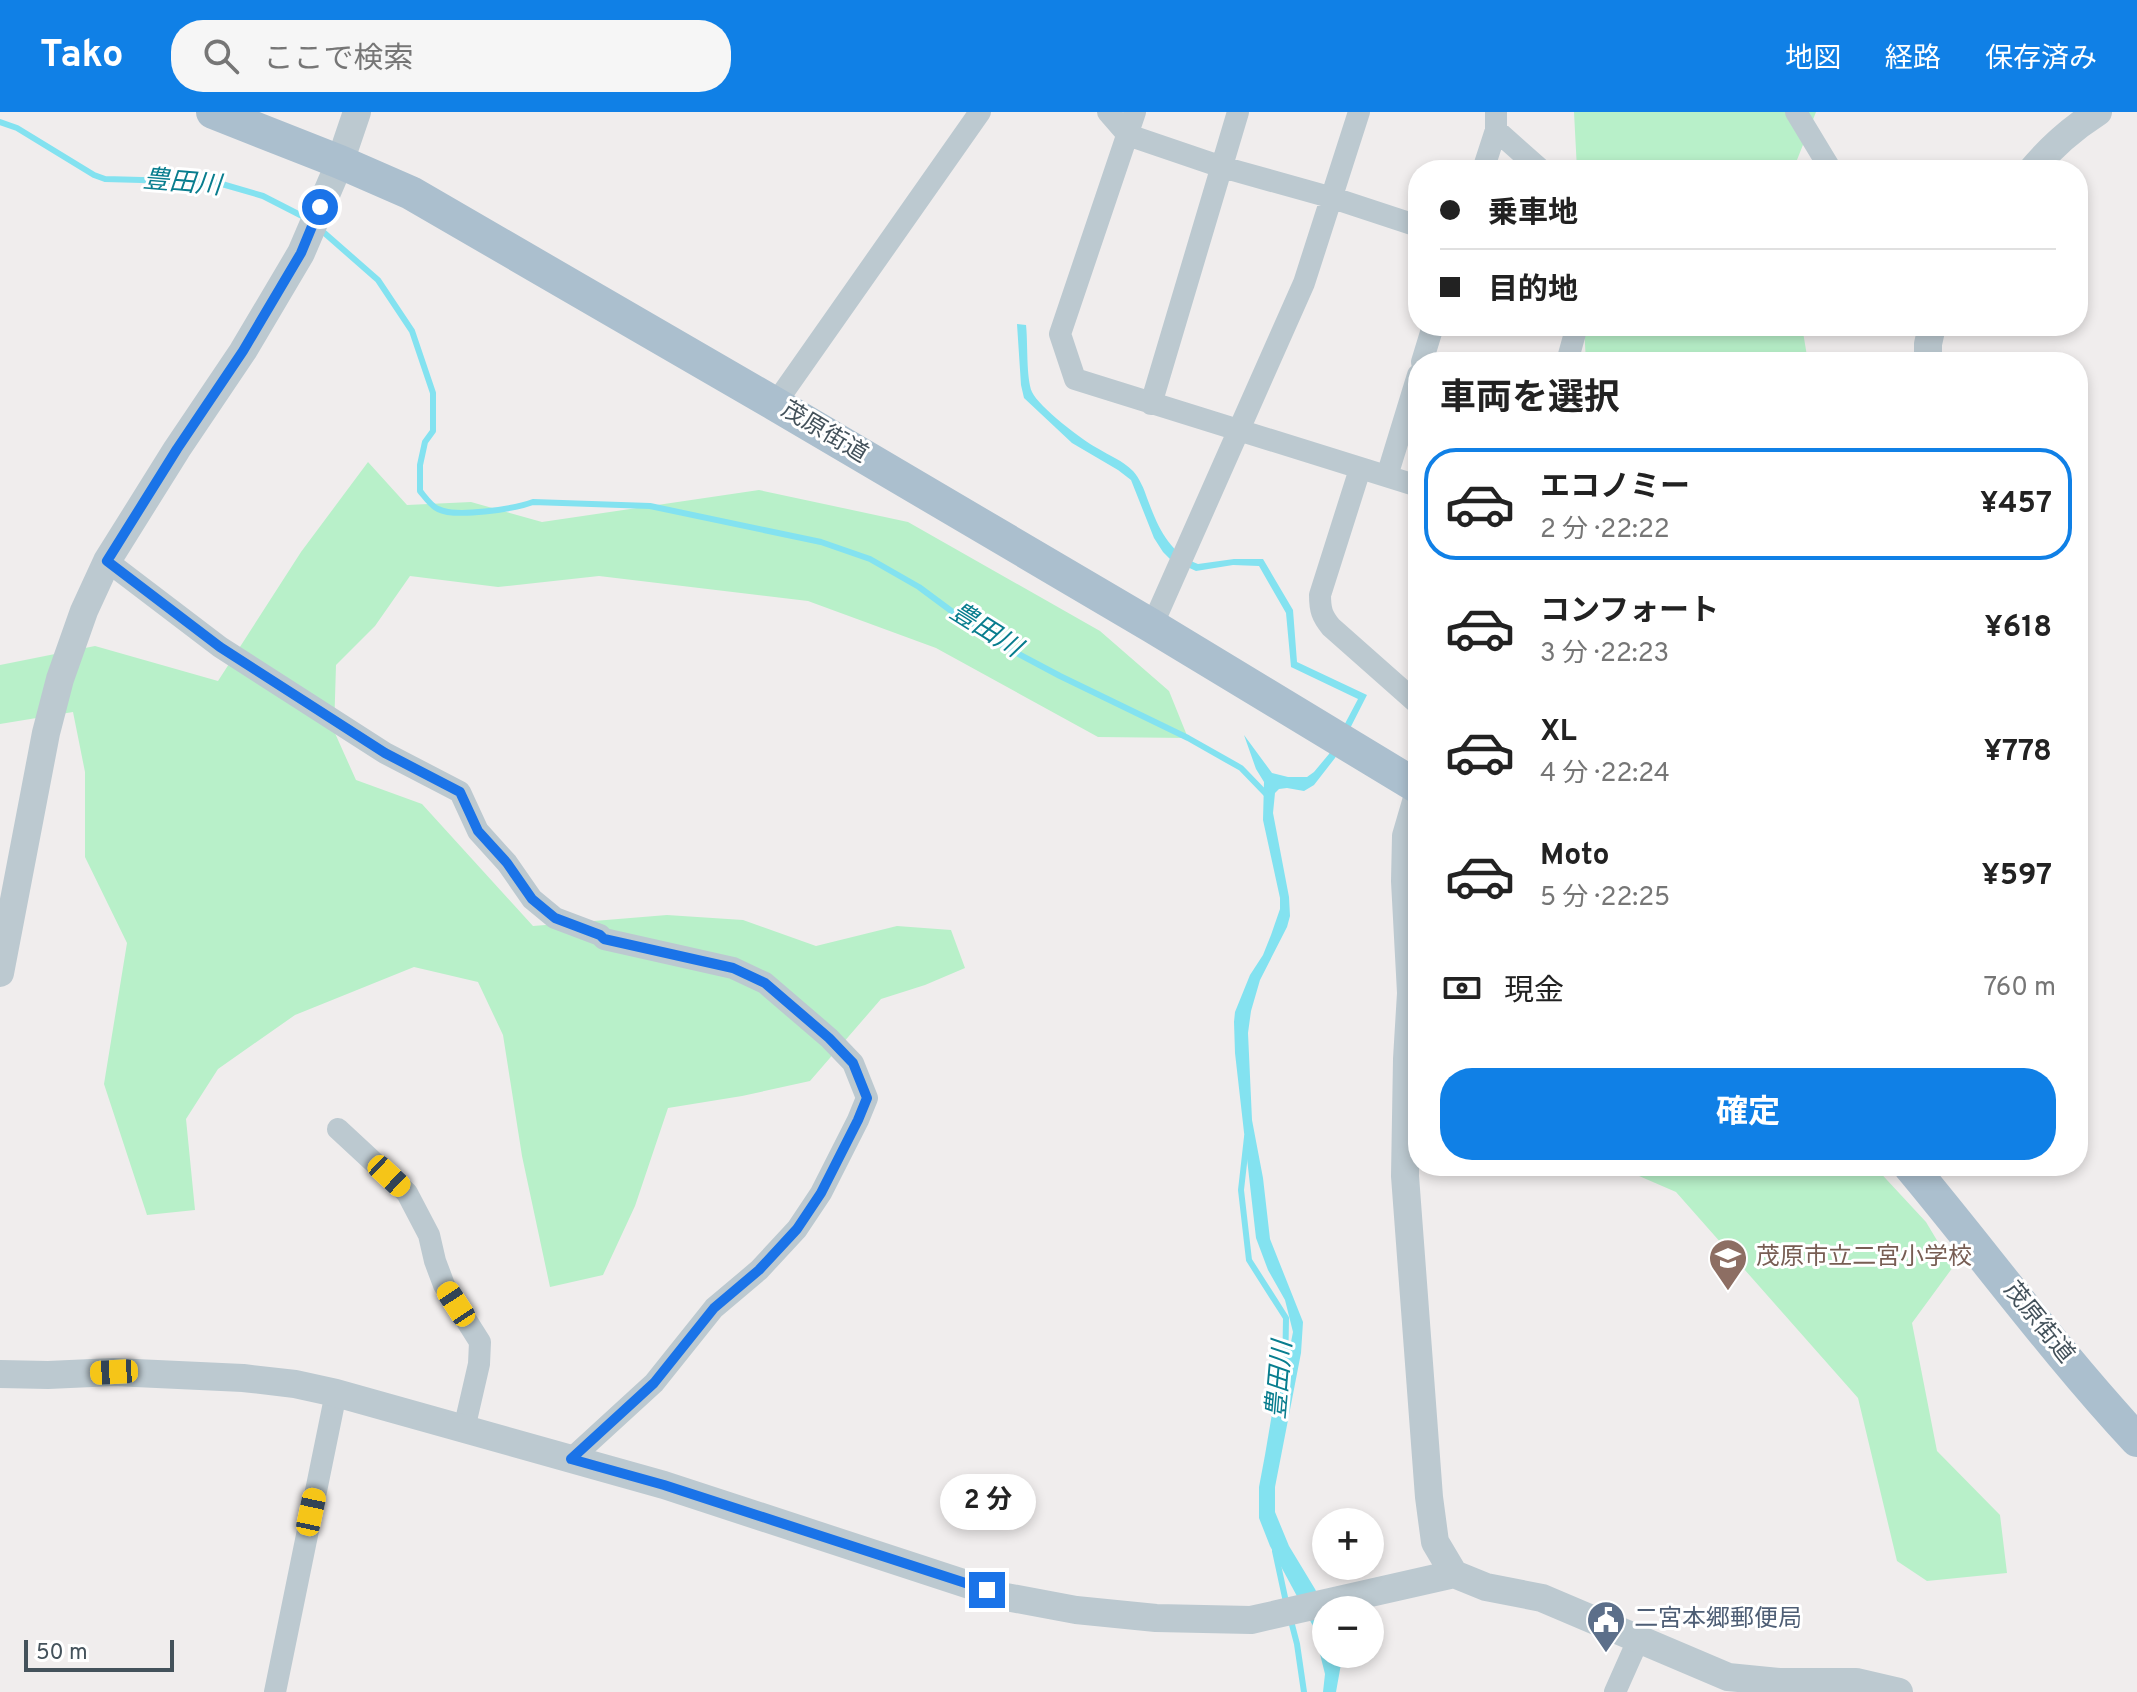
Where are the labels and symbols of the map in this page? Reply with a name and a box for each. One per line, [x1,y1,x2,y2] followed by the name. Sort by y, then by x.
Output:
[142,164,225,204] water label: 豊田川
[302,189,338,225] route start
[775,395,873,471] street label: 茂原街道
[943,596,1029,667] water label: 豊田川
[363,1151,415,1201] car
[1707,1237,1749,1292] school or university icon: 茂原市立二宮小学校
[1756,1243,1972,1273] place label: 茂原市立二宮小学校
[1996,1276,2080,1370] street label: 茂原街道
[433,1277,479,1331] car
[1261,1337,1301,1420] water label: 豊田川
[89,1359,139,1385] car
[939,1474,1035,1530] callout: 2 分
[294,1486,328,1538] car
[969,1572,1005,1608] route end
[1585,1599,1627,1654] public building icon: 二宮本郷郵便局
[1634,1605,1802,1635] place label: 二宮本郷郵便局
[24,1636,174,1672] scale bar

